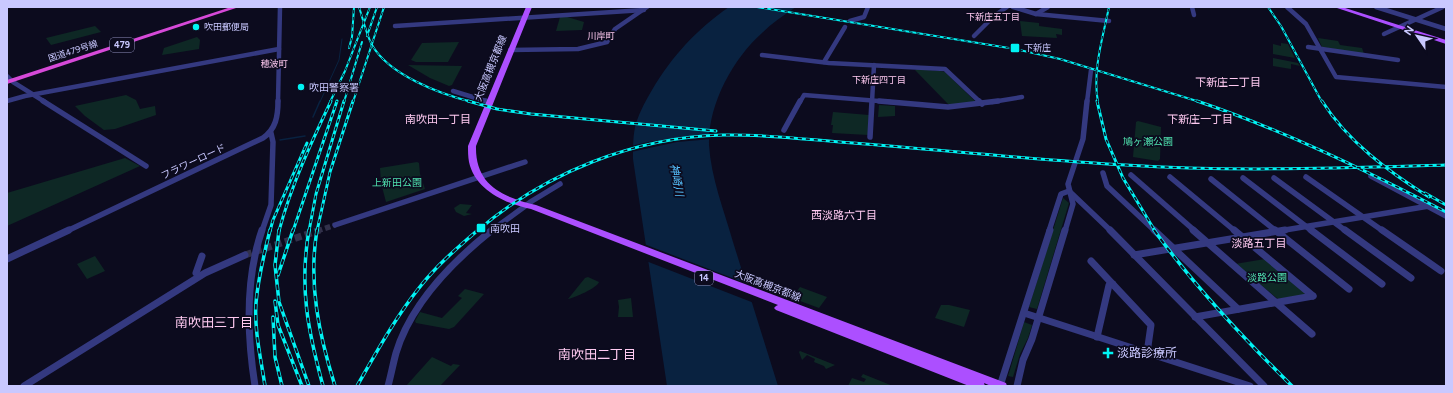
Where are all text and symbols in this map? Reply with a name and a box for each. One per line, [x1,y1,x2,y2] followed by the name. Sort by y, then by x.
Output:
[966,11,1020,22] district label: 下新庄五丁目
[1397,16,1437,56] north arrow
[204,21,249,32] place label: 吹田郵便局
[191,22,201,32] marker: 吹田郵便局
[1401,24,1417,38] text: N
[587,30,615,41] district label: 川岸町
[471,33,510,103] street label: 大阪高槻京都線
[47,37,100,64] street label: 国道479号線
[110,38,134,52] road number: 479
[1009,42,1021,54] marker: 下新庄
[1024,42,1051,53] place label: 下新庄
[260,58,288,69] district label: 穂波町
[852,74,906,85] district label: 下新庄四丁目
[1195,76,1261,89] district label: 下新庄二丁目
[309,81,359,94] place label: 吹田警察署
[296,82,306,92] marker: 吹田警察署
[405,113,471,126] district label: 南吹田一丁目
[1167,113,1233,126] district label: 下新庄一丁目
[1123,135,1173,148] park label: 鳩ヶ瀬公園
[159,141,228,182] street label: フラワーロード
[667,163,686,199] water label: 神崎川
[372,176,422,189] park label: 上新田公園
[811,209,877,222] district label: 西淡路六丁目
[475,222,487,234] marker: 南吹田
[490,222,520,235] place label: 南吹田
[1232,237,1287,250] district label: 淡路五丁目
[733,267,803,304] street label: 大阪高槻京都線
[695,271,713,285] road number: 14
[1247,271,1287,284] park label: 淡路公園
[175,315,253,330] district label: 南吹田三丁目
[1117,346,1177,360] place label: 淡路診療所
[558,347,636,362] district label: 南吹田二丁目
[1102,347,1114,359] marker: 淡路診療所

